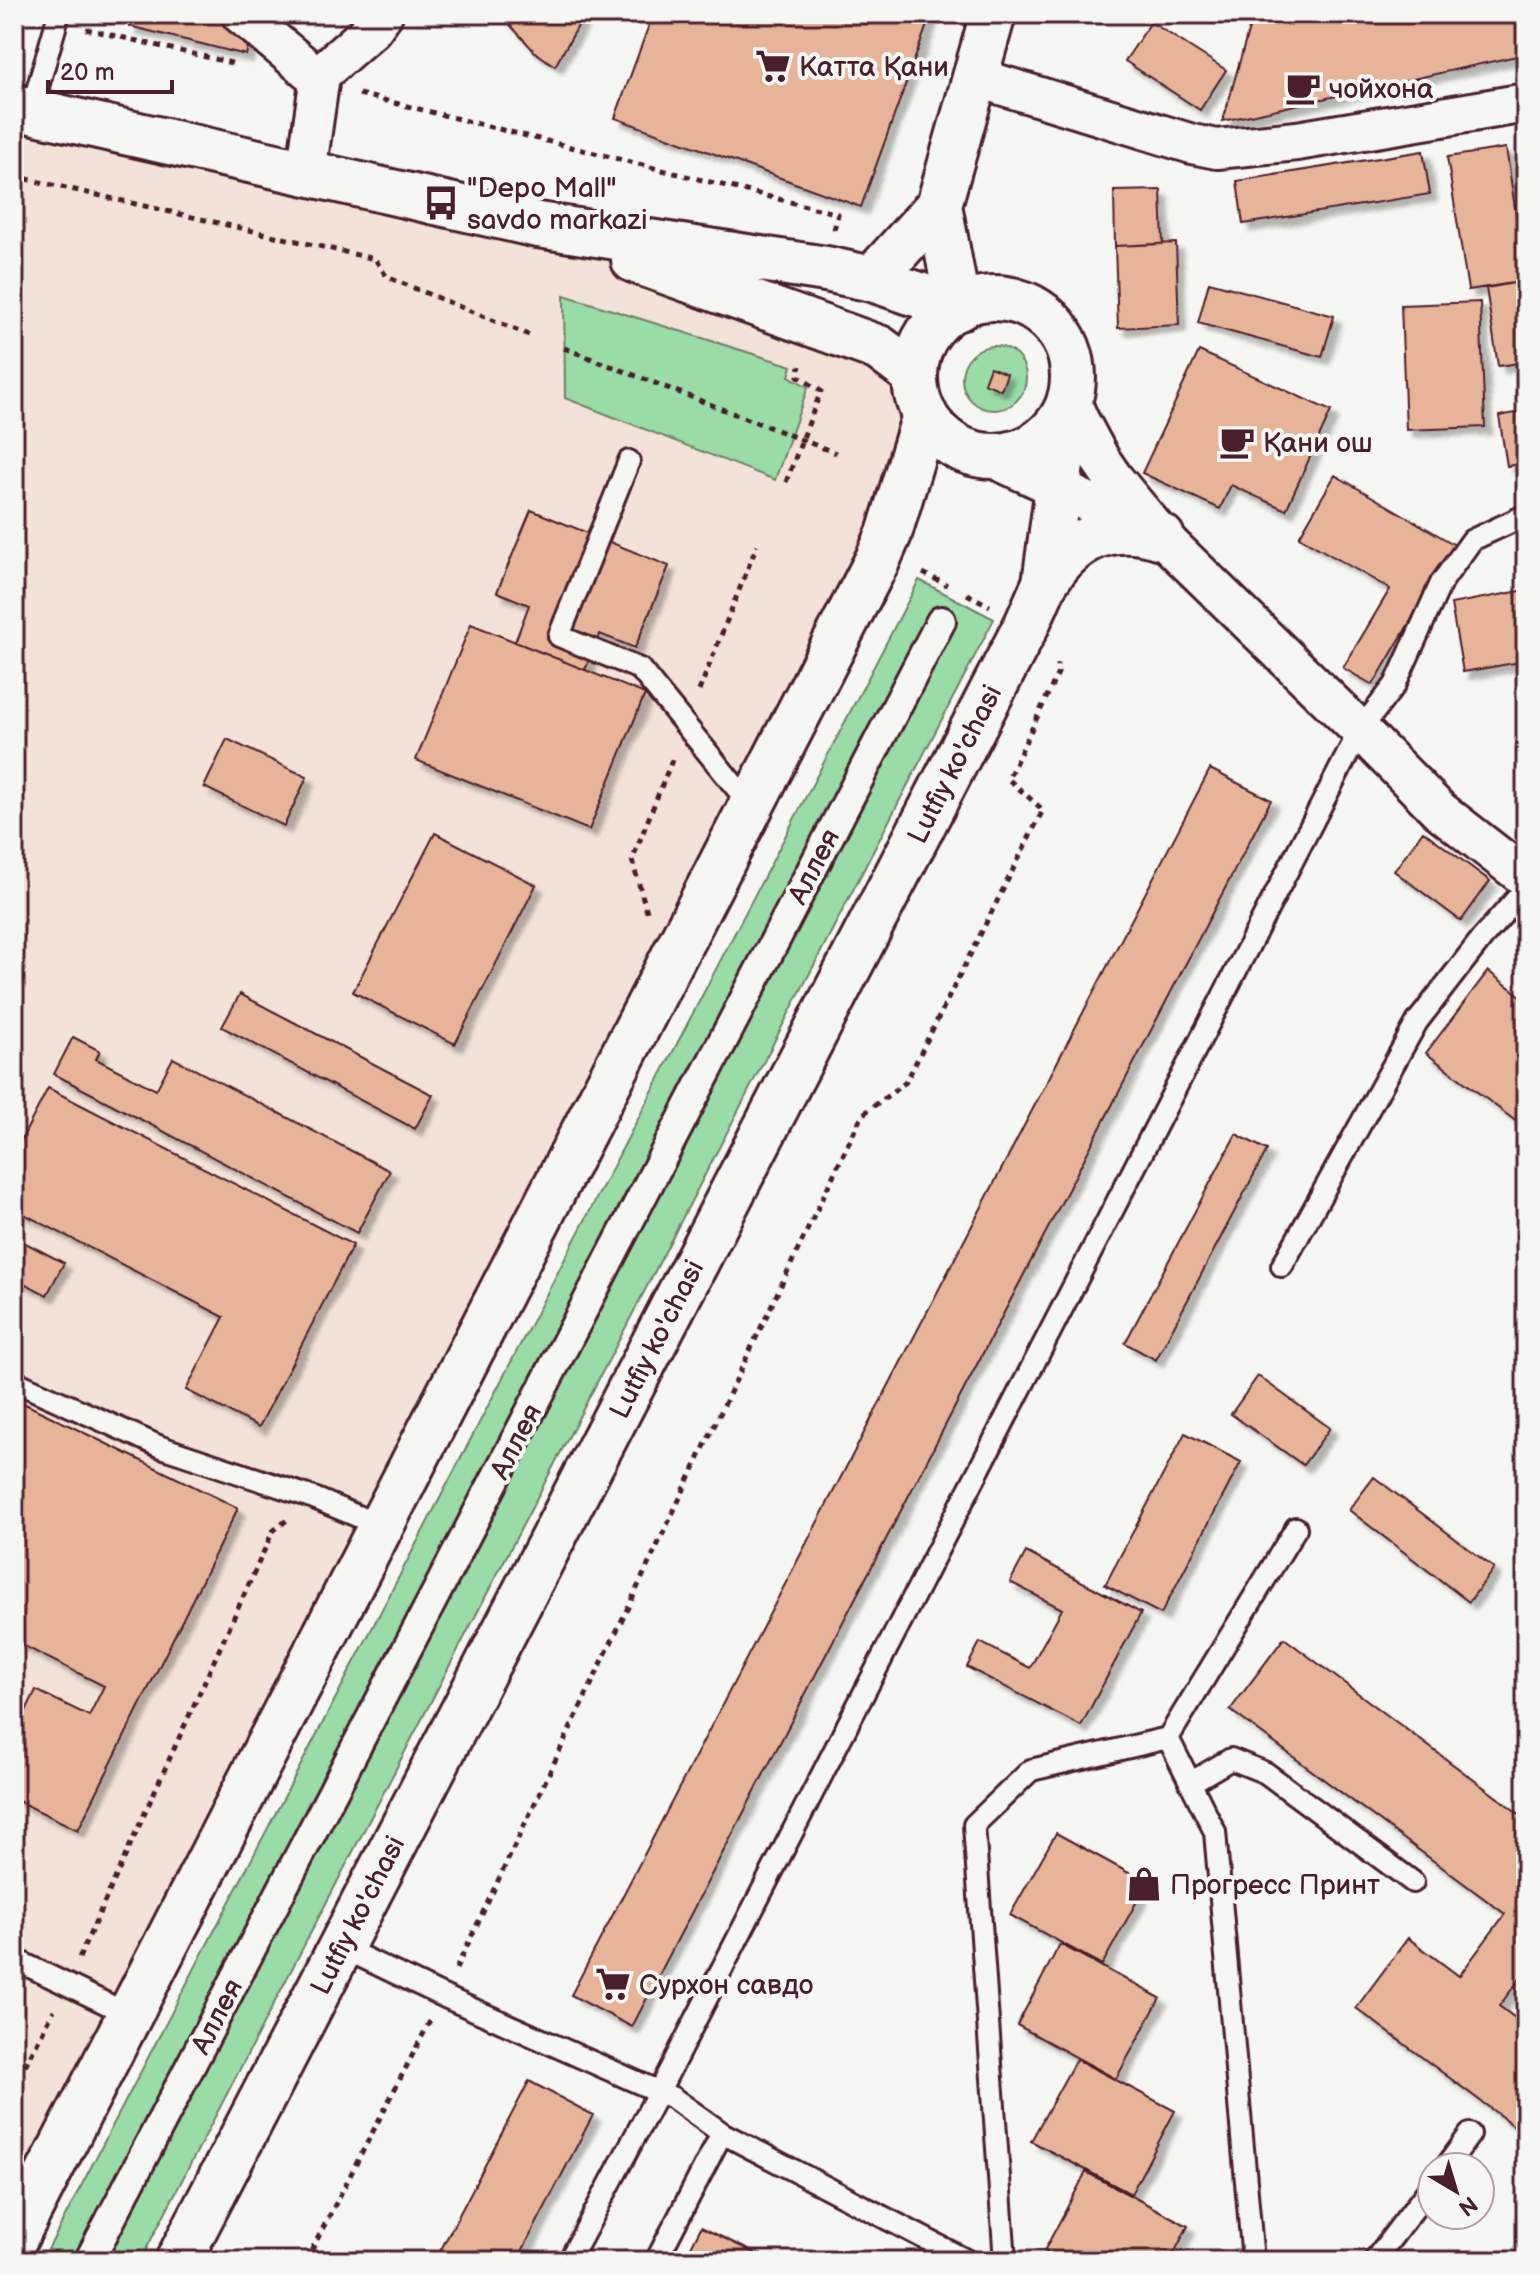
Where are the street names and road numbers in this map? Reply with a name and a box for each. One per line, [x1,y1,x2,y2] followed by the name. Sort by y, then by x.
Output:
[901,680,1009,849] street label: Lutfiy ko'chasi
[781,824,847,911] street label: Аллея
[603,1255,711,1424] street label: Lutfiy ko'chasi
[483,1399,549,1486] street label: Аллея
[304,1831,412,2000] street label: Lutfiy ko'chasi
[184,1974,250,2061] street label: Аллея

